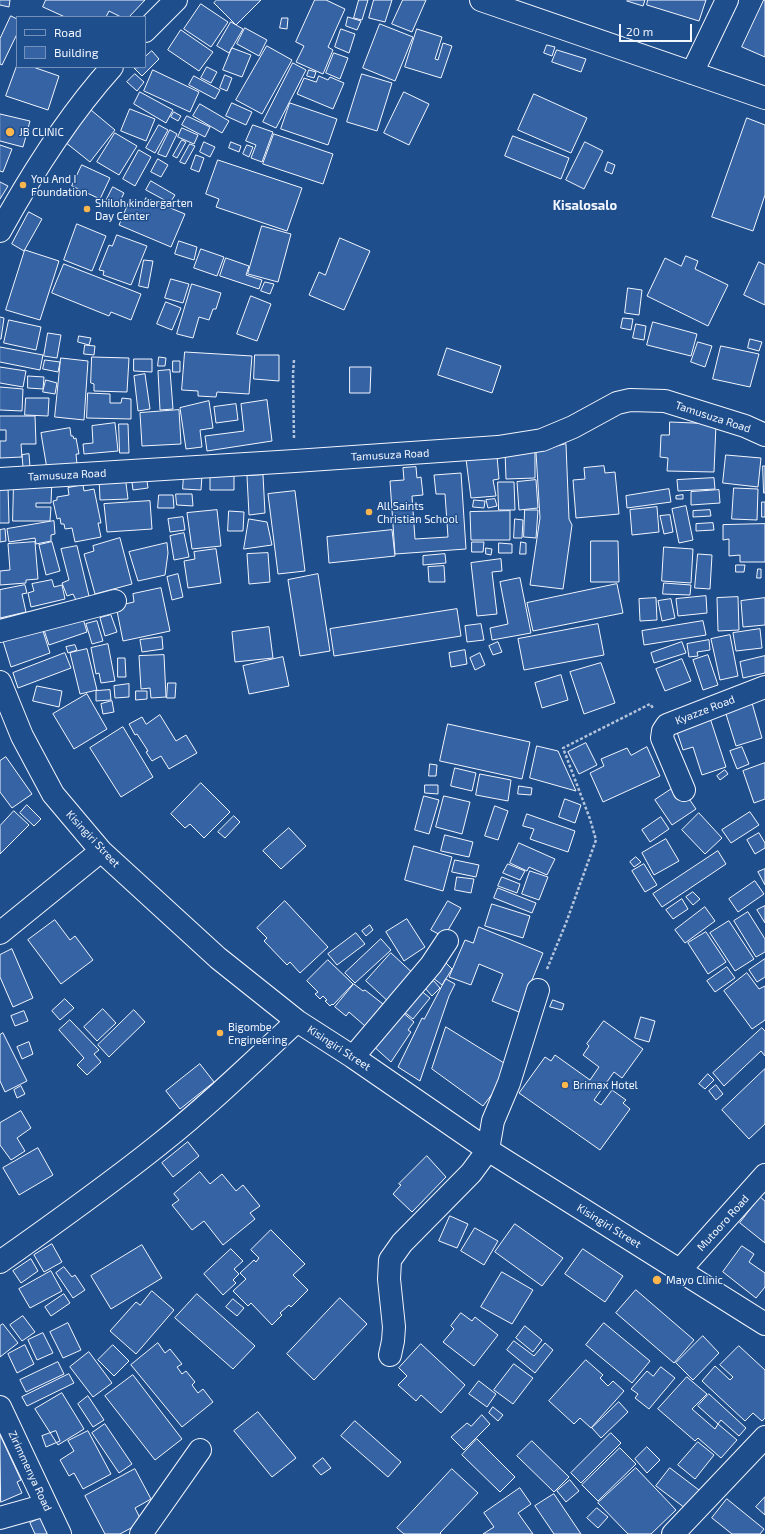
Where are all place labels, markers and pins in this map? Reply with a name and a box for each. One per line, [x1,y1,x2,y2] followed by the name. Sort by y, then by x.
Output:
[19,125,64,139] place label: JB CLINIC
[4,126,16,138] marker: JB CLINIC
[31,172,88,198] place label: You And I Foundation
[18,180,28,190] marker: You And I Foundation
[95,196,193,222] place label: Shiloh kindergarten Day Center
[82,204,92,214] marker: Shiloh kindergarten Day Center
[377,499,458,525] place label: All Saints Christian School
[364,507,374,517] marker: All Saints Christian School
[228,1020,287,1046] place label: Bigombe Engineering
[215,1028,225,1038] marker: Bigombe Engineering
[573,1078,638,1092] place label: Brimax Hotel
[560,1080,570,1090] marker: Brimax Hotel
[666,1273,723,1287] place label: Mayo Clinic
[651,1274,663,1286] marker: Mayo Clinic

